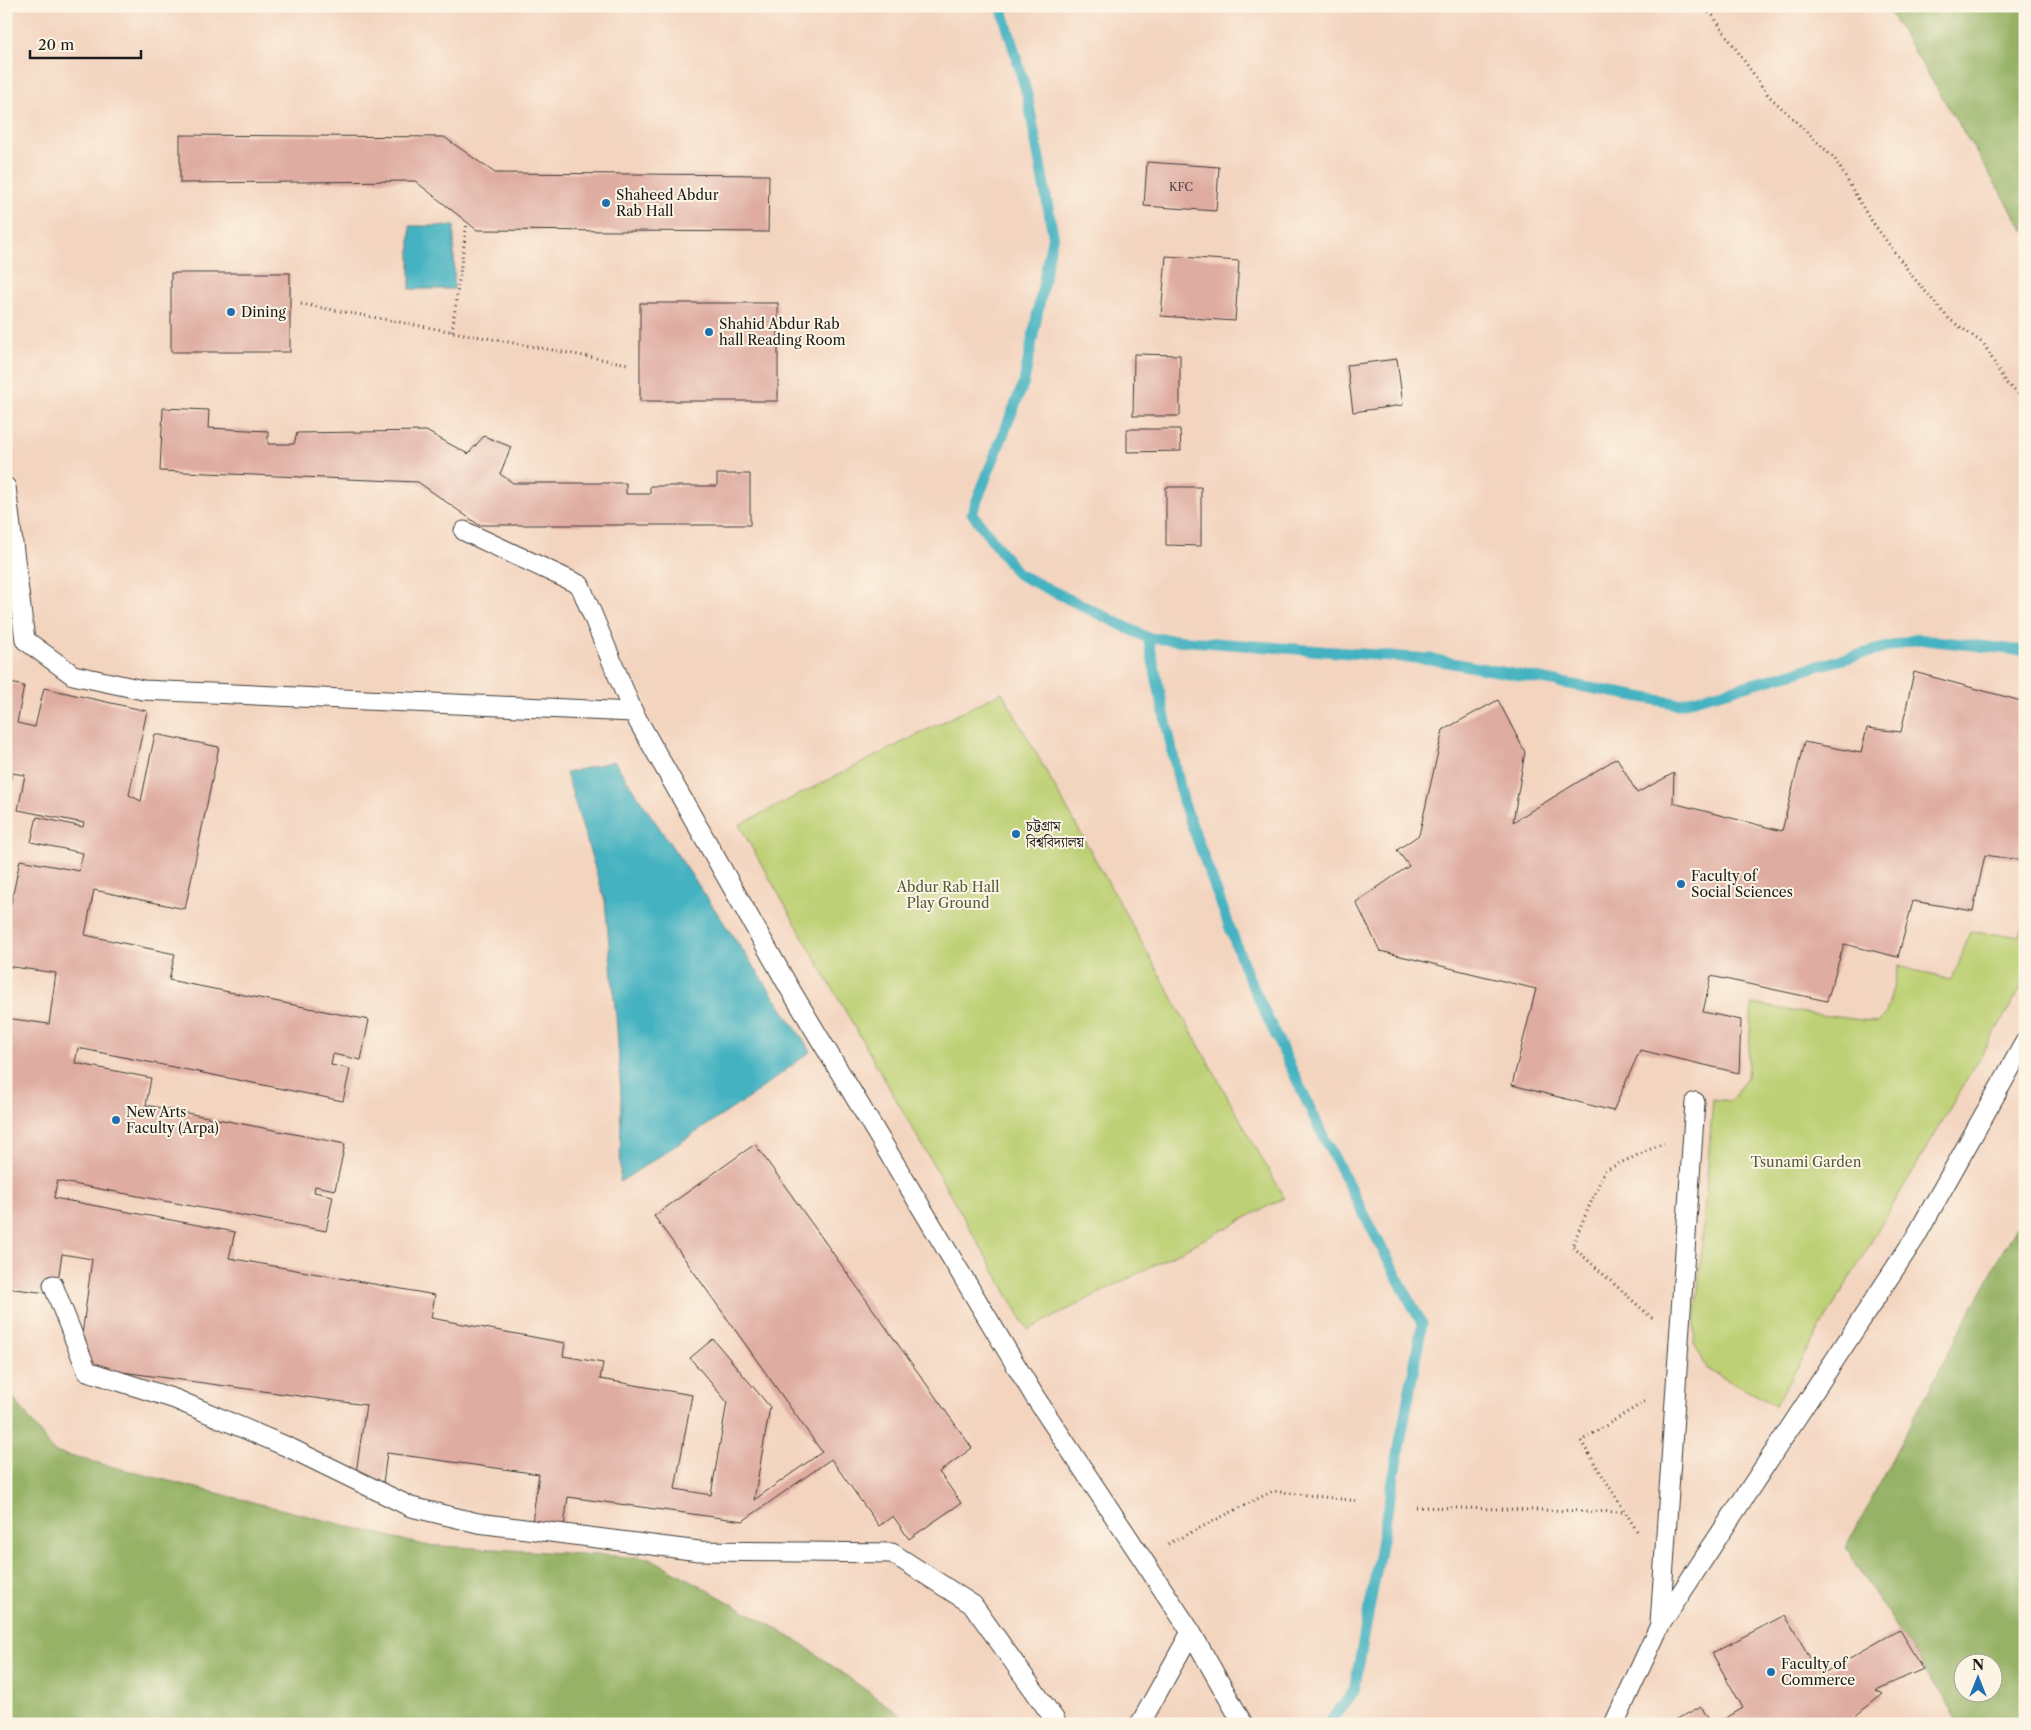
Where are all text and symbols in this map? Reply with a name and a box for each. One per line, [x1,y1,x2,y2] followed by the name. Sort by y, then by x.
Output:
[30,28,141,60] scale bar
[38,35,74,54] text: 20 m
[1169,180,1193,194] house number: KFC
[616,186,719,220] place label: Shaheed Abdur Rab Hall
[600,197,612,209] marker: Shaheed Abdur Rab Hall
[241,303,286,321] place label: Dining
[225,306,237,318] marker: Dining
[719,315,846,349] place label: Shahid Abdur Rab hall Reading Room
[703,326,715,338] marker: Shahid Abdur Rab hall Reading Room
[1025,817,1085,851] place label: চট্টগ্রাম বিশ্ববিদ্যালয়
[1010,828,1022,840] marker: চট্টগ্রাম বিশ্ববিদ্যালয়
[1691,867,1793,901] place label: Faculty of Social Sciences
[896,878,999,912] park label: Abdur Rab Hall Play Ground
[1675,878,1687,890] marker: Faculty of Social Sciences
[126,1103,219,1137] place label: New Arts Faculty (Arpa)
[110,1114,122,1126] marker: New Arts Faculty (Arpa)
[1751,1153,1862,1171] park label: Tsunami Garden
[1954,1652,2004,1702] north arrow
[1781,1655,1855,1689] place label: Faculty of Commerce
[1972,1656,1984,1674] text: N
[1765,1666,1777,1678] marker: Faculty of Commerce

